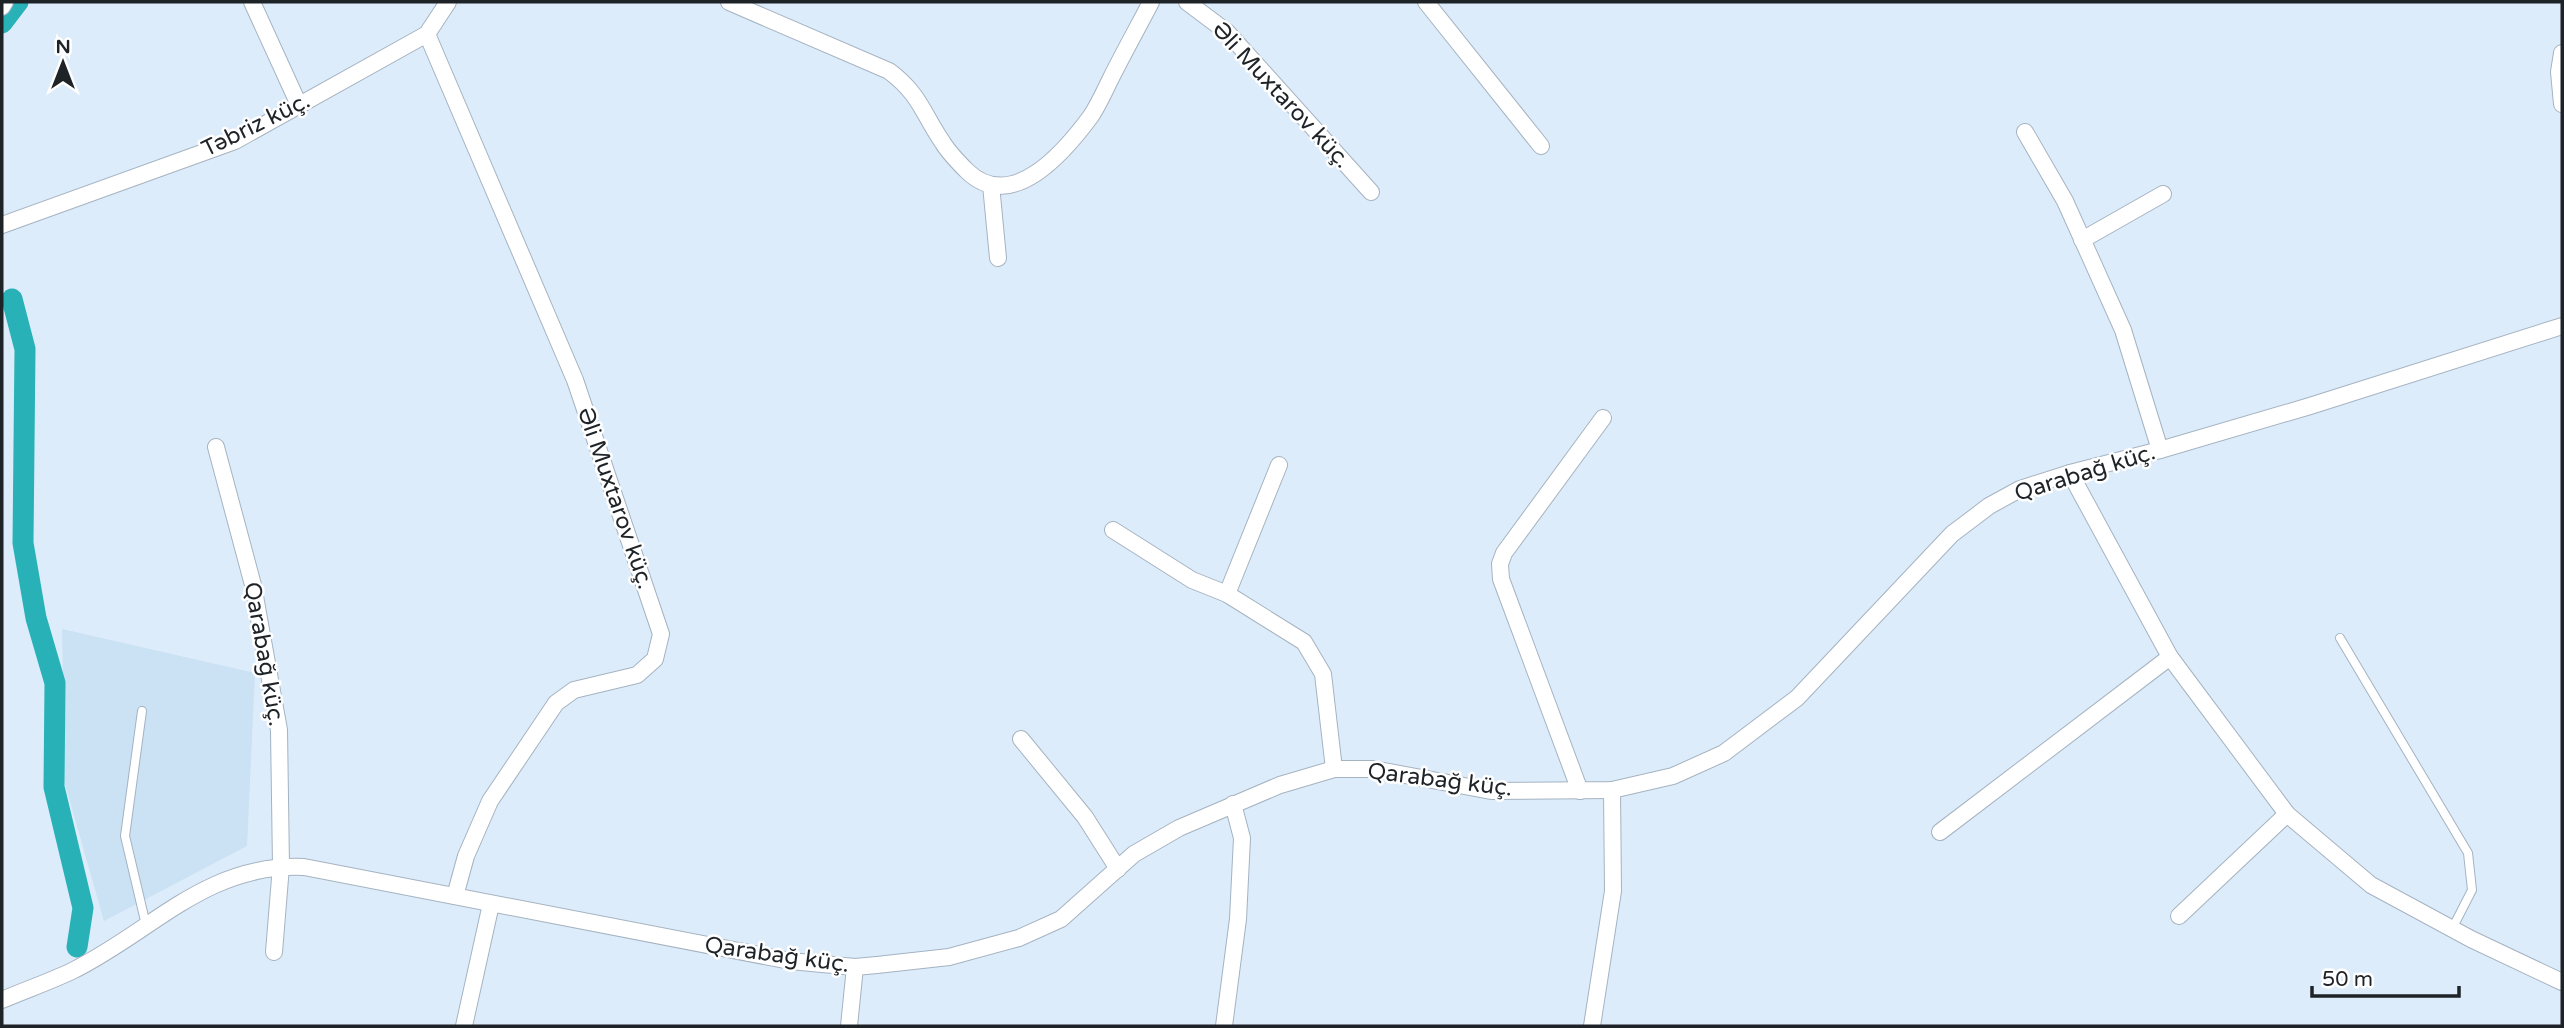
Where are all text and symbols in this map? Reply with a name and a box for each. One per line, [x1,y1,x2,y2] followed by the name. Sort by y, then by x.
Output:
[1206,16,1356,174] street label: Əli Muxtarov küç.
[28,28,98,98] north arrow
[55,36,71,58] text: N
[197,87,315,163] street label: Təbriz küç.
[571,403,659,593] street label: Əli Muxtarov küç.
[2011,438,2159,508] street label: Qarabağ küç.
[238,580,290,728] street label: Qarabağ küç.
[1366,757,1514,803] street label: Qarabağ küç.
[703,931,851,979] street label: Qarabağ küç.
[2312,954,2459,998] scale bar
[2322,967,2373,992] text: 50 m

